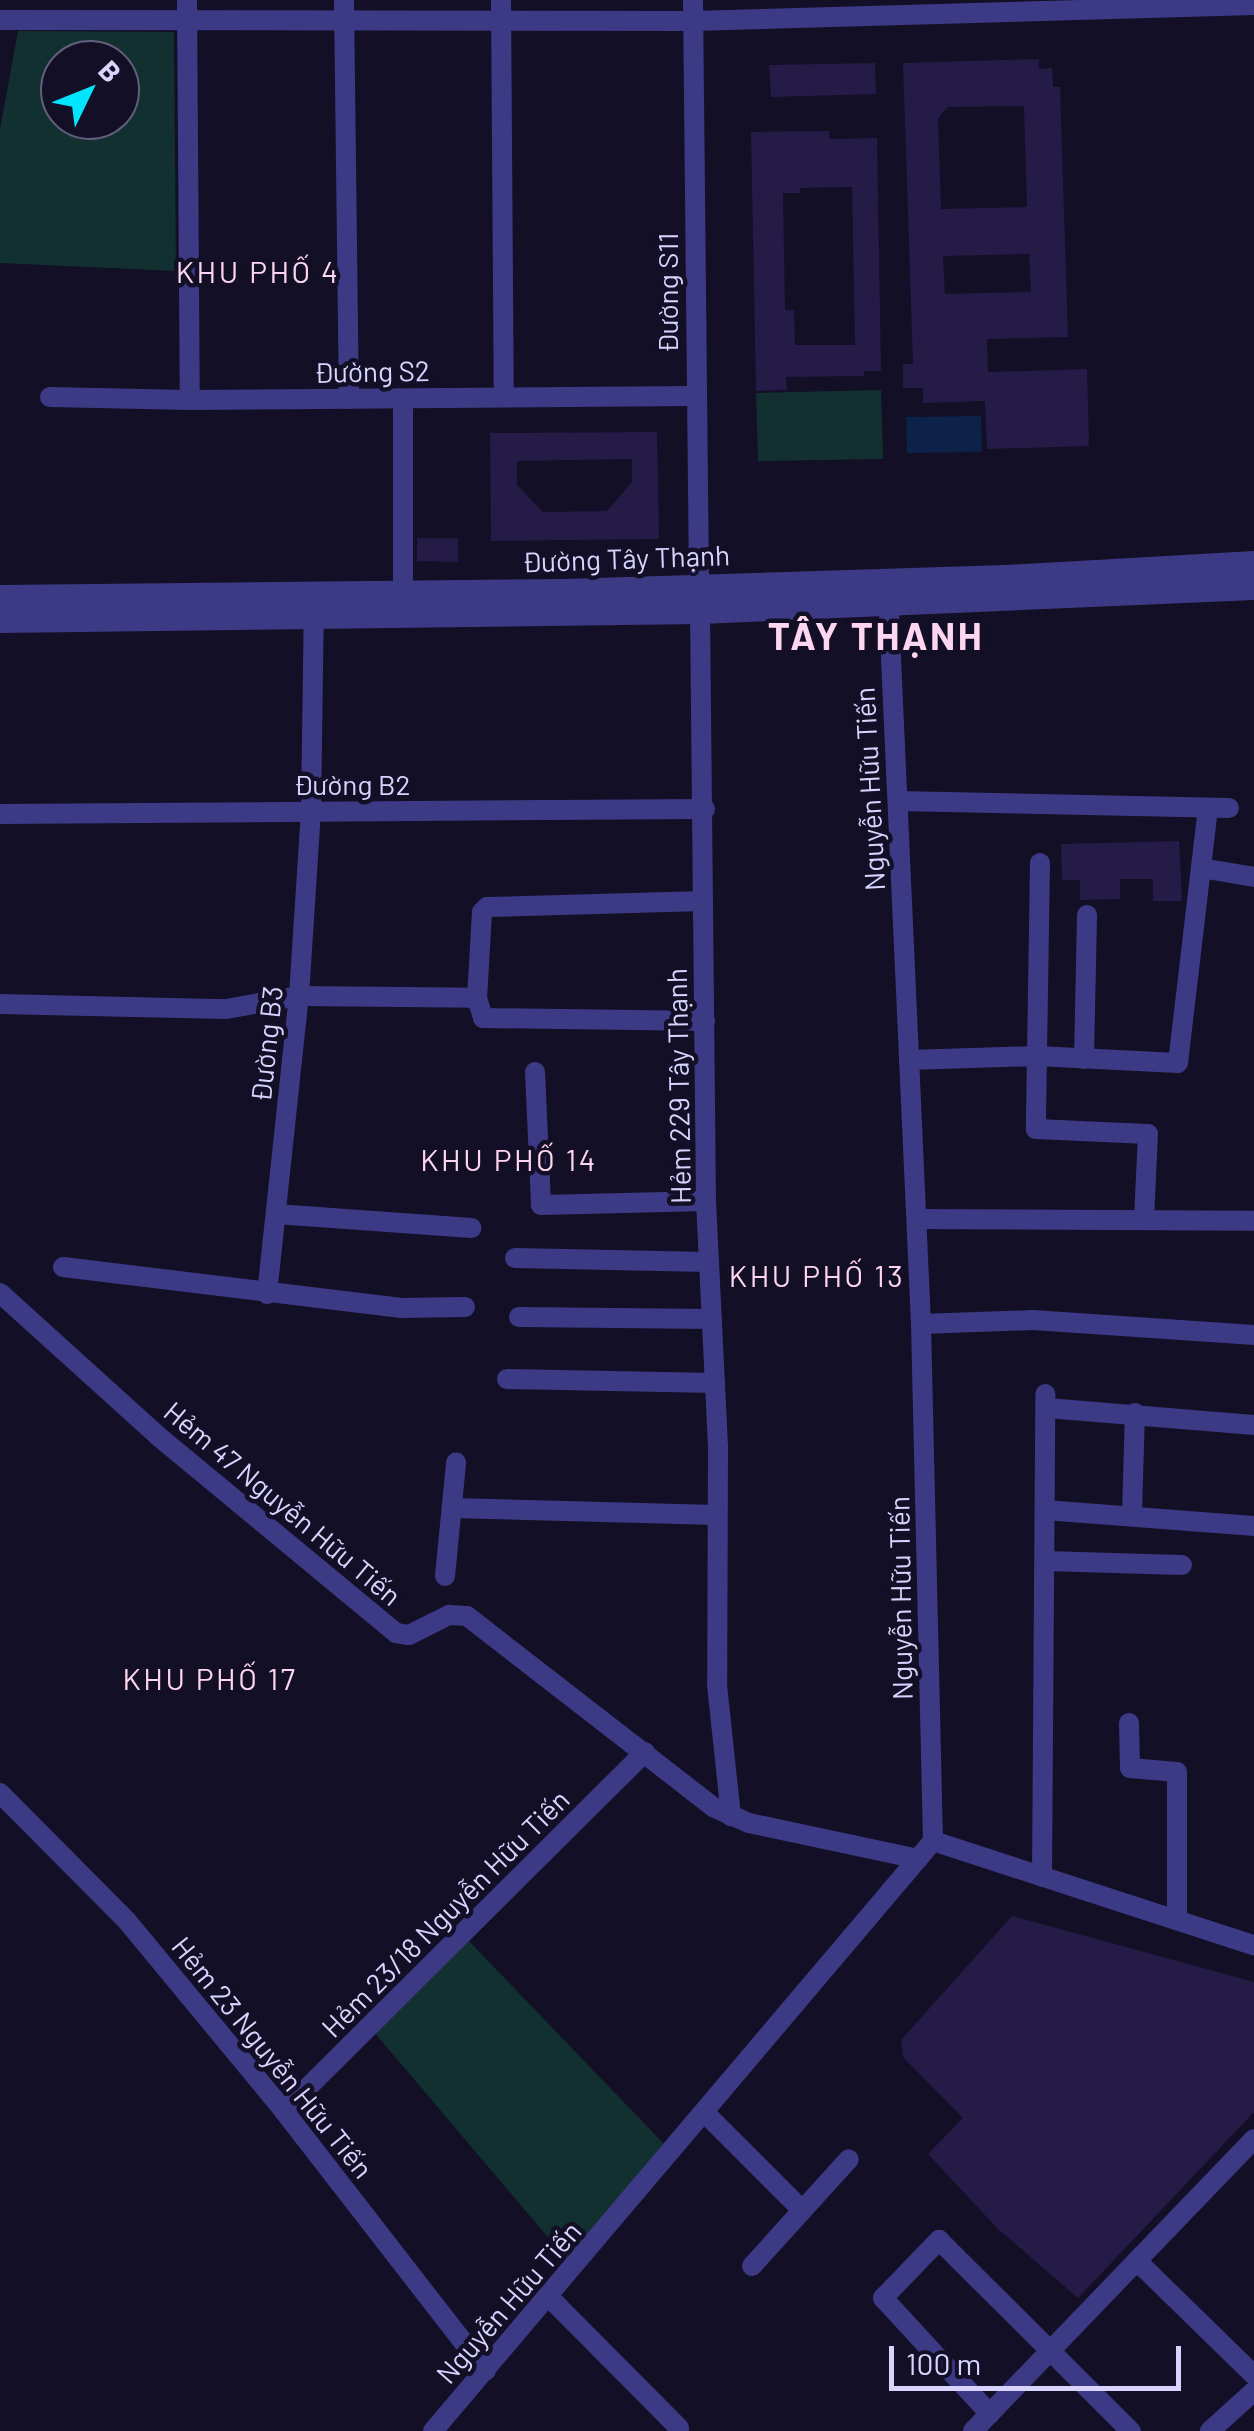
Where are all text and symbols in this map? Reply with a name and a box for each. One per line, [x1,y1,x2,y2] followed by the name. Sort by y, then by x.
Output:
[40,40,140,140] north arrow
[92,53,129,89] text: B
[650,233,684,353] street label: Đường S11
[176,253,340,289] district label: KHU PHỐ 4
[314,353,430,389] street label: Đường S2
[521,538,731,578] street label: Đường Tây Thạnh
[768,613,984,659] district label: TÂY THẠNH
[847,686,891,892] street label: Nguyễn Hữu Tiến
[293,767,411,801] street label: Đường B2
[659,968,697,1204] street label: Hẻm 229 Tây Thạnh
[243,984,289,1104] street label: Đường B3
[420,1141,598,1177] district label: KHU PHỐ 14
[729,1257,905,1293] district label: KHU PHỐ 13
[158,1394,408,1612] street label: Hẻm 47 Nguyễn Hữu Tiến
[881,1496,919,1700] street label: Nguyễn Hữu Tiến
[122,1660,298,1696] district label: KHU PHỐ 17
[314,1782,576,2044] street label: Hẻm 23/18 Nguyễn Hữu Tiến
[165,1930,381,2184] street label: Hẻm 23 Nguyễn Hữu Tiến
[429,2214,587,2390] street label: Nguyễn Hữu Tiến
[894,2326,1186,2388] scale bar
[906,2345,981,2381] text: 100 m

